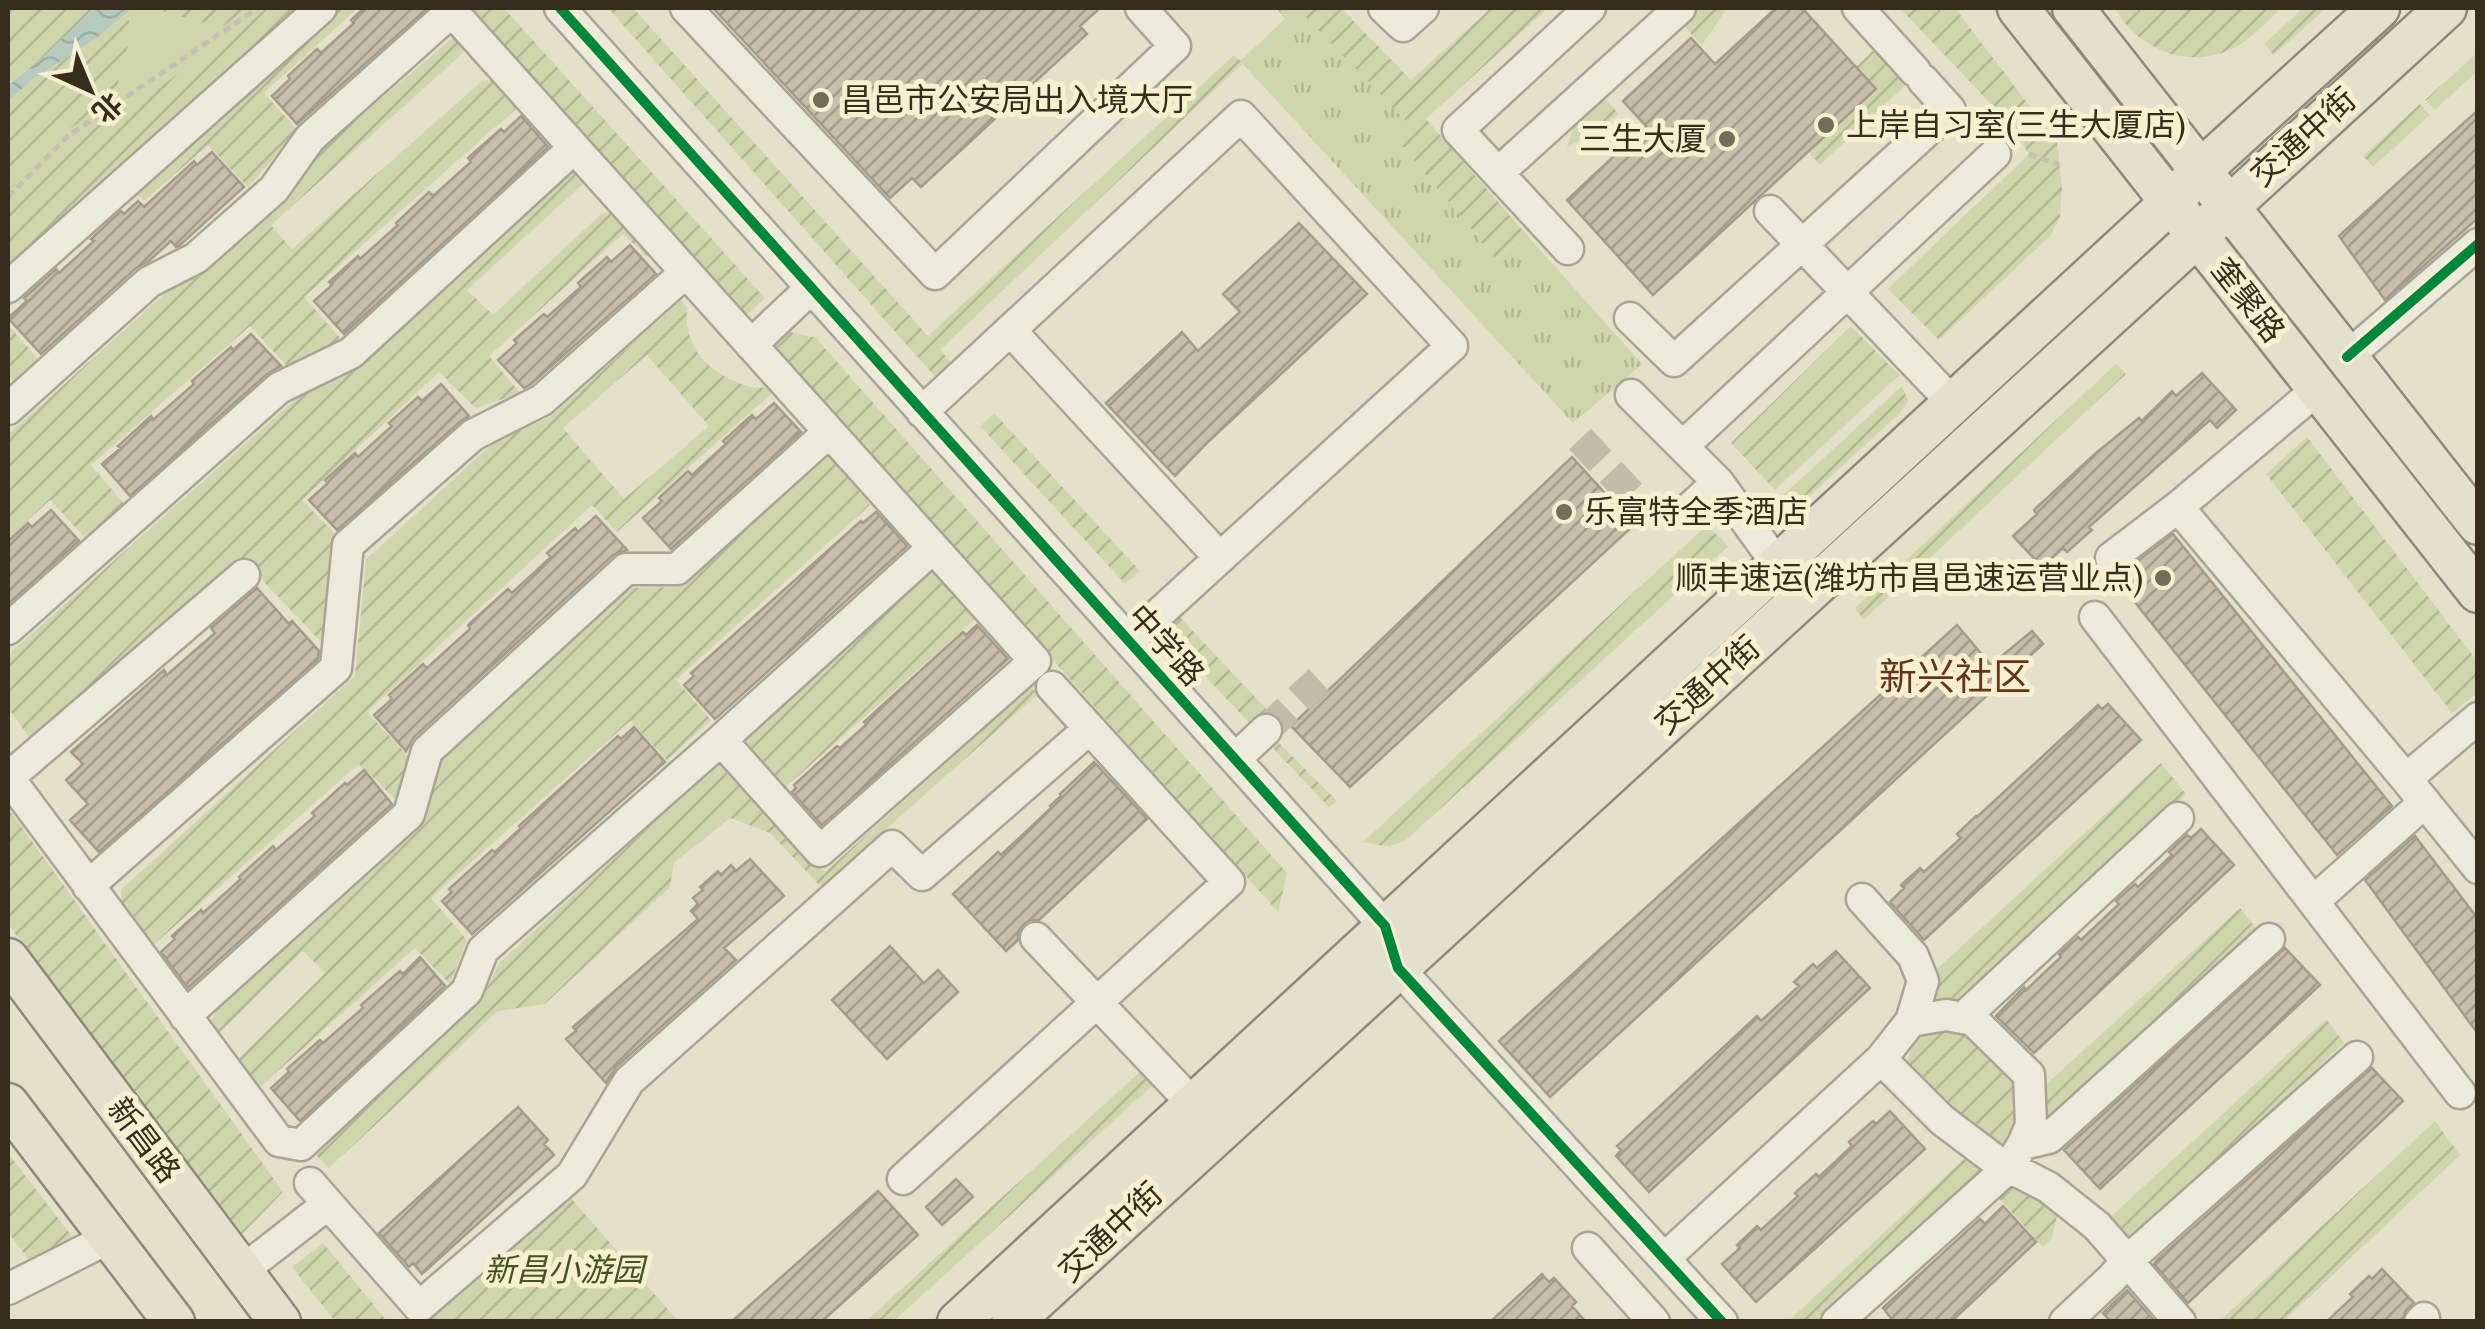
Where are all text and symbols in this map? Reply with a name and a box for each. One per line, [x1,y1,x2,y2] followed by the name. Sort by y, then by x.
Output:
[40,40,140,140] north arrow
[841,79,1193,120] place label: 昌邑市公安局出入境大厅
[2241,79,2364,195] street label: 交通中街
[85,85,130,131] text: 北
[810,89,832,111] marker: 昌邑市公安局出入境大厅
[1846,104,2186,145] place label: 上岸自习室(三生大厦店)
[1815,114,1837,136] marker: 上岸自习室(三生大厦店)
[1579,118,1707,159] place label: 三生大厦
[1716,128,1738,150] marker: 三生大厦
[2203,249,2294,350] street label: 奎聚路
[1584,491,1808,532] place label: 乐富特全季酒店
[1553,501,1575,523] marker: 乐富特全季酒店
[1675,557,2143,598] place label: 顺丰速运(潍坊市昌邑速运营业点)
[2152,567,2174,589] marker: 顺丰速运(潍坊市昌邑速运营业点)
[1119,595,1214,694] street label: 中学路
[1645,627,1768,743] street label: 交通中街
[1879,652,2031,700] district label: 新兴社区
[99,1089,190,1190] street label: 新昌路
[1049,1173,1170,1290] street label: 交通中街
[484,1249,648,1290] park label: 新昌小游园

